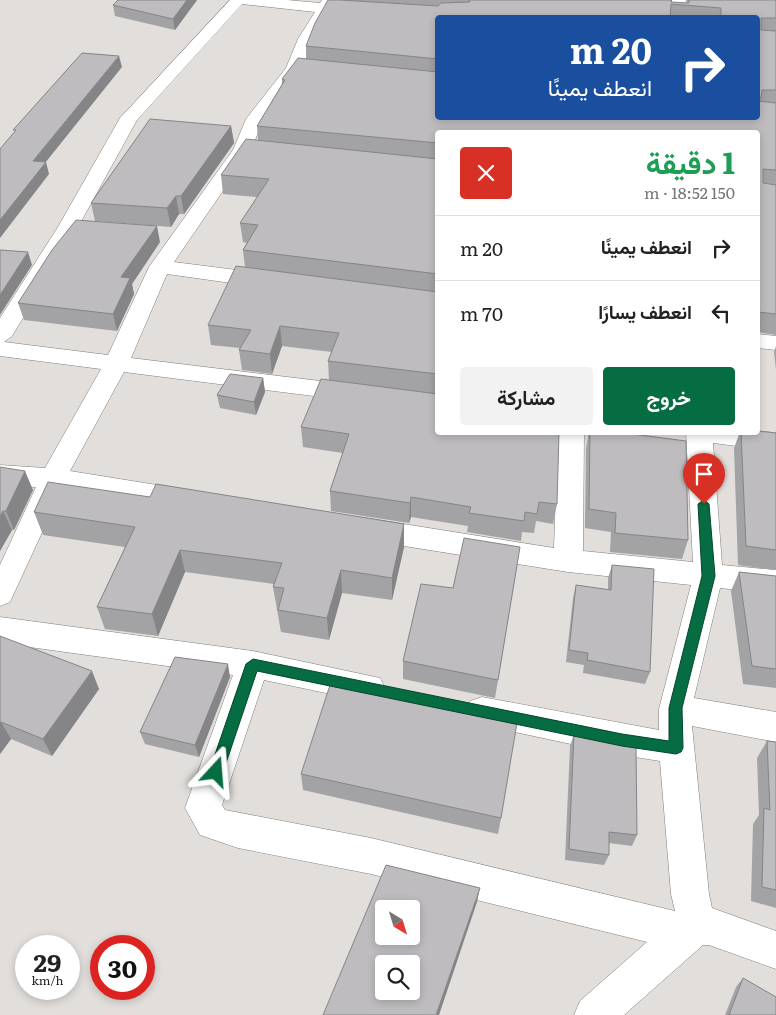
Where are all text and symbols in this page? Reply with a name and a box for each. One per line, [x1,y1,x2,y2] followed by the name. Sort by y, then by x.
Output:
[570,23,652,75] text: 20 m
[670,35,735,100] icon: right
[548,70,652,103] text: انعطف يمينًا
[646,139,735,183] text: 1 دقيقة
[460,147,512,199] button: close
[644,180,735,204] text: 150 m · 18:52
[601,232,692,260] text: انعطف يمينًا
[460,234,503,262] text: 20 m
[707,234,735,262] icon: right
[598,297,692,325] text: انعطف يسارًا
[460,299,503,327] text: 70 m
[707,299,735,327] icon: left
[460,367,593,425] button: مشاركة
[603,367,735,425] button: خروج
[683,453,725,504] pin
[690,460,718,488] icon: arrive
[189,745,241,797] position arrow
[375,900,420,945] north arrow
[375,900,420,1000] map controls
[90,935,155,1000] speed limit sign: 30
[34,943,61,980] text: 29
[375,955,420,1000] button: search
[32,971,63,989] text: km/h

